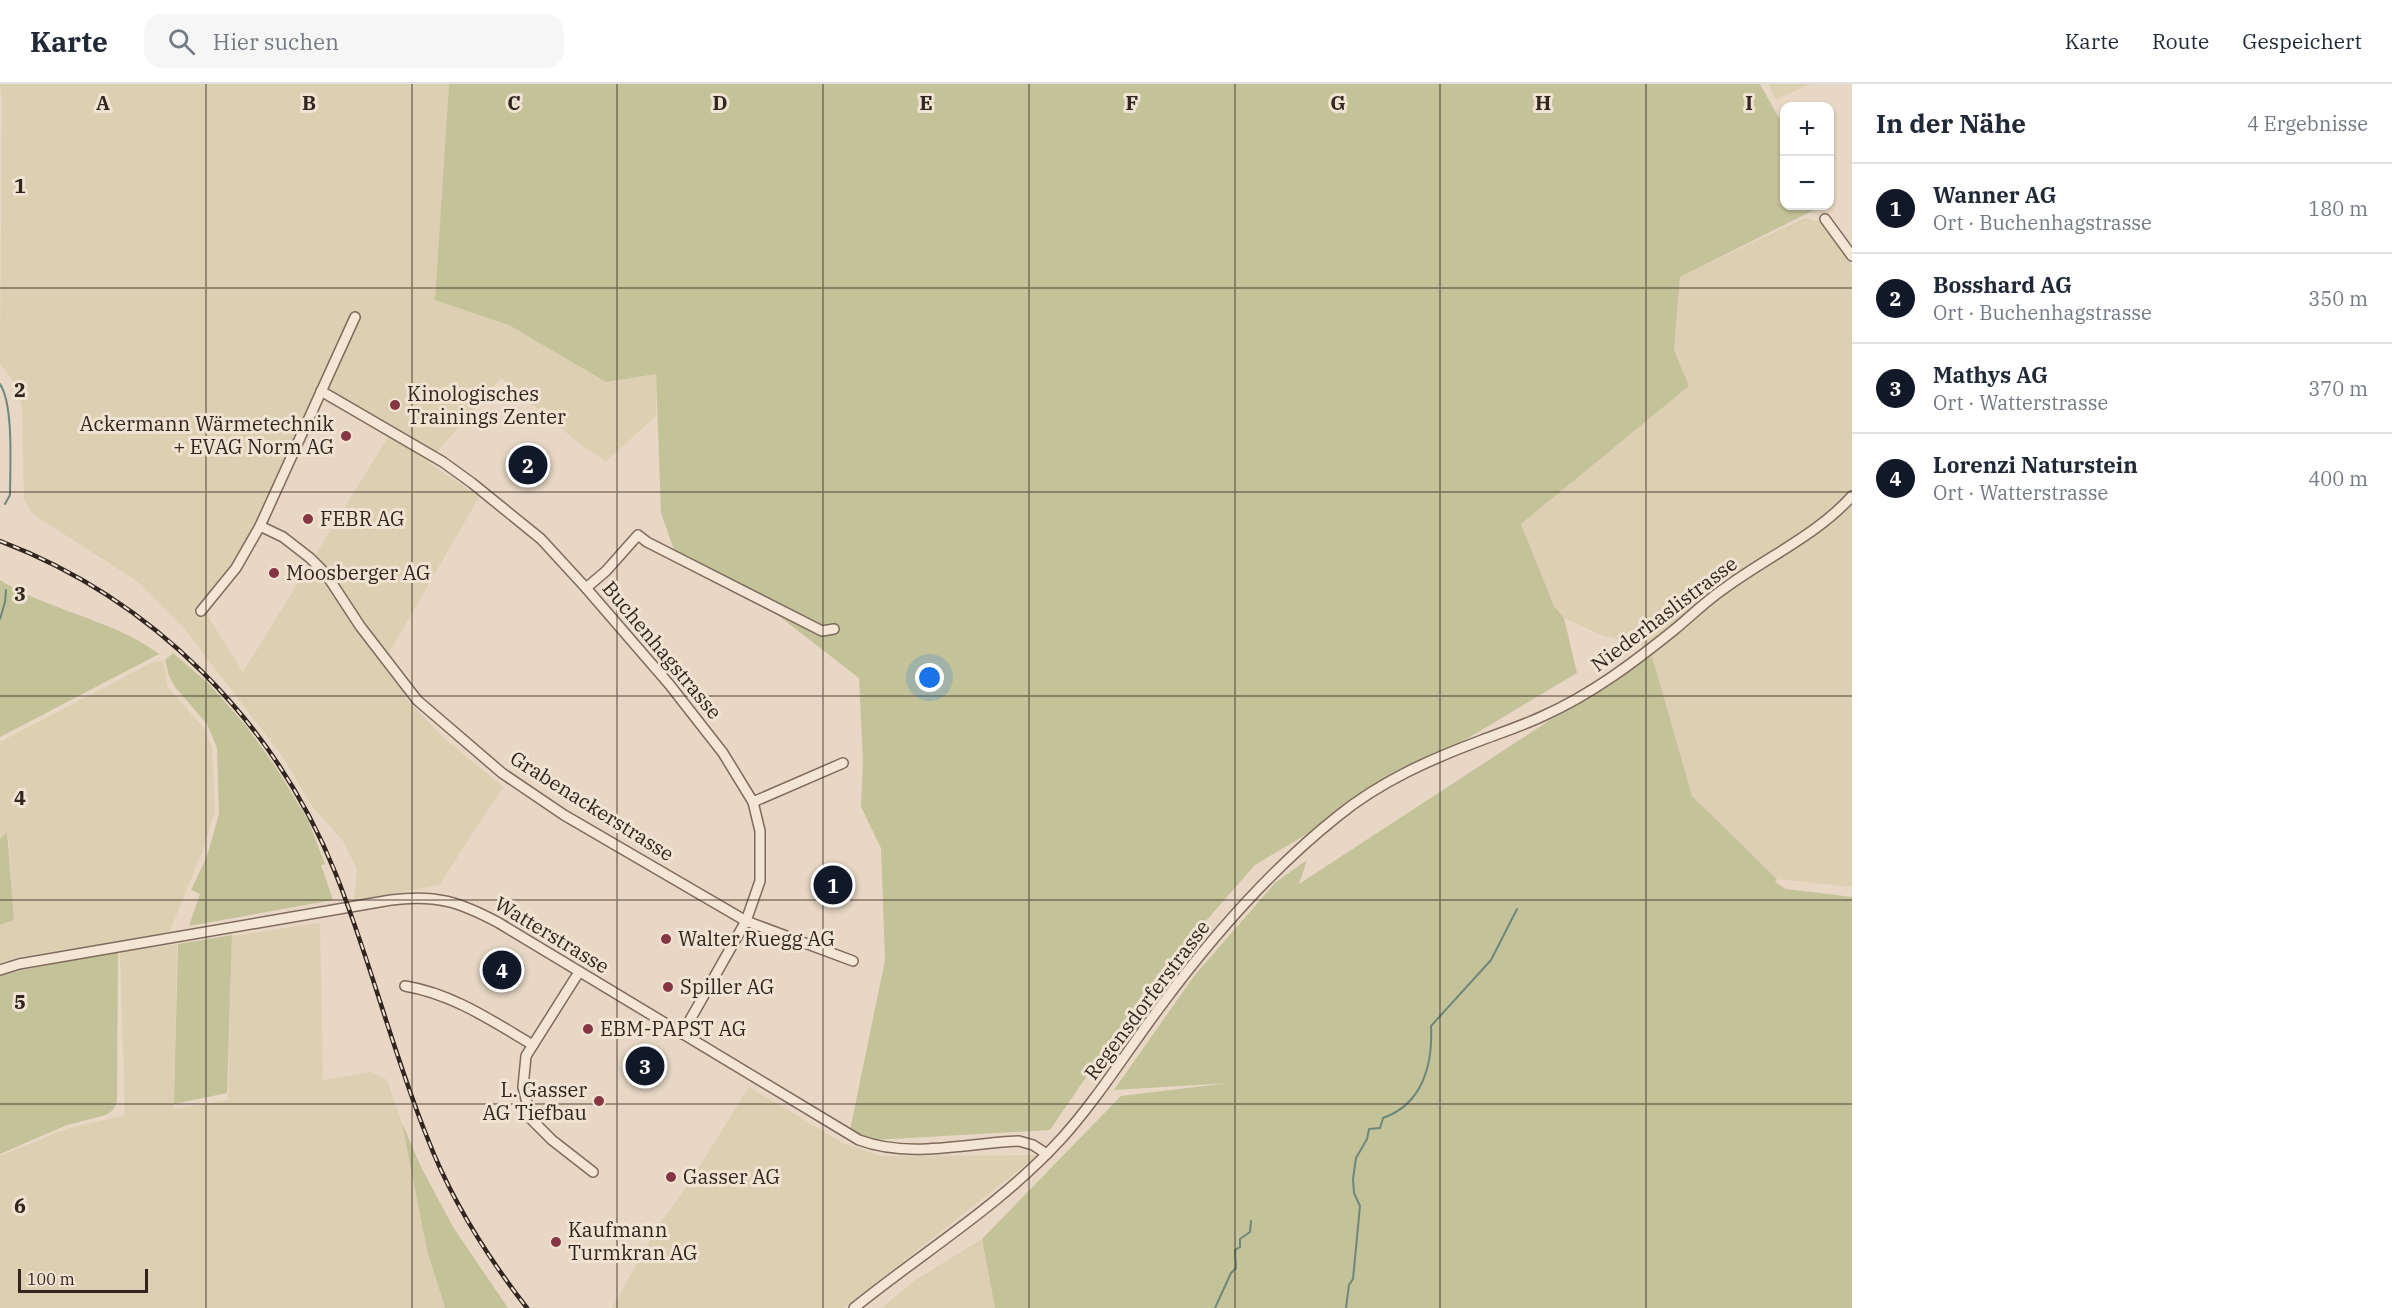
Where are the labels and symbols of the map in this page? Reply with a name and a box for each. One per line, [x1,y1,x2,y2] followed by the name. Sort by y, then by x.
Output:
[96,89,110,116] text: A
[302,89,316,116] text: B
[507,89,521,116] text: C
[712,89,728,116] text: D
[919,89,933,116] text: E
[1126,89,1138,116] text: F
[1330,89,1346,116] text: G
[1535,89,1551,116] text: H
[1745,89,1753,116] text: I
[14,172,26,199] text: 1
[14,376,26,403] text: 2
[407,380,566,430] place label: Kinologisches Trainings Zenter
[388,398,402,412] marker: Kinologisches Trainings Zenter
[80,410,334,460] place label: Ackermann Wärmetechnik + EVAG Norm AG
[339,429,353,443] marker: Ackermann Wärmetechnik + EVAG Norm AG
[508,442,548,488] pin: 2
[320,505,404,532] place label: FEBR AG
[301,512,315,526] marker: FEBR AG
[1585,550,1742,678] street label: Niederhaslistrasse
[286,559,430,586] place label: Moosberger AG
[267,566,281,580] marker: Moosberger AG
[597,575,728,724] street label: Buchenhagstrasse
[14,580,26,607] text: 3
[915,663,944,692] your location
[505,744,679,867] street label: Grabenackerstrasse
[14,784,26,811] text: 4
[814,862,852,908] pin: 1
[490,890,614,979] street label: Watterstrasse
[1078,914,1216,1085] street label: Regensdorferstrasse
[678,925,835,952] place label: Walter Ruegg AG
[659,932,673,946] marker: Walter Ruegg AG
[482,948,522,992] pin: 4
[680,973,774,1000] place label: Spiller AG
[661,980,675,994] marker: Spiller AG
[14,988,26,1015] text: 5
[600,1015,746,1042] place label: EBM-PAPST AG
[581,1022,595,1036] marker: EBM-PAPST AG
[626,1044,664,1088] pin: 3
[482,1076,587,1126] place label: L. Gasser AG Tiefbau
[592,1094,606,1108] marker: L. Gasser AG Tiefbau
[683,1163,780,1190] place label: Gasser AG
[664,1170,678,1184] marker: Gasser AG
[14,1192,26,1219] text: 6
[568,1216,697,1266] place label: Kaufmann Turmkran AG
[549,1235,563,1249] marker: Kaufmann Turmkran AG
[18,1266,148,1294] scale bar

